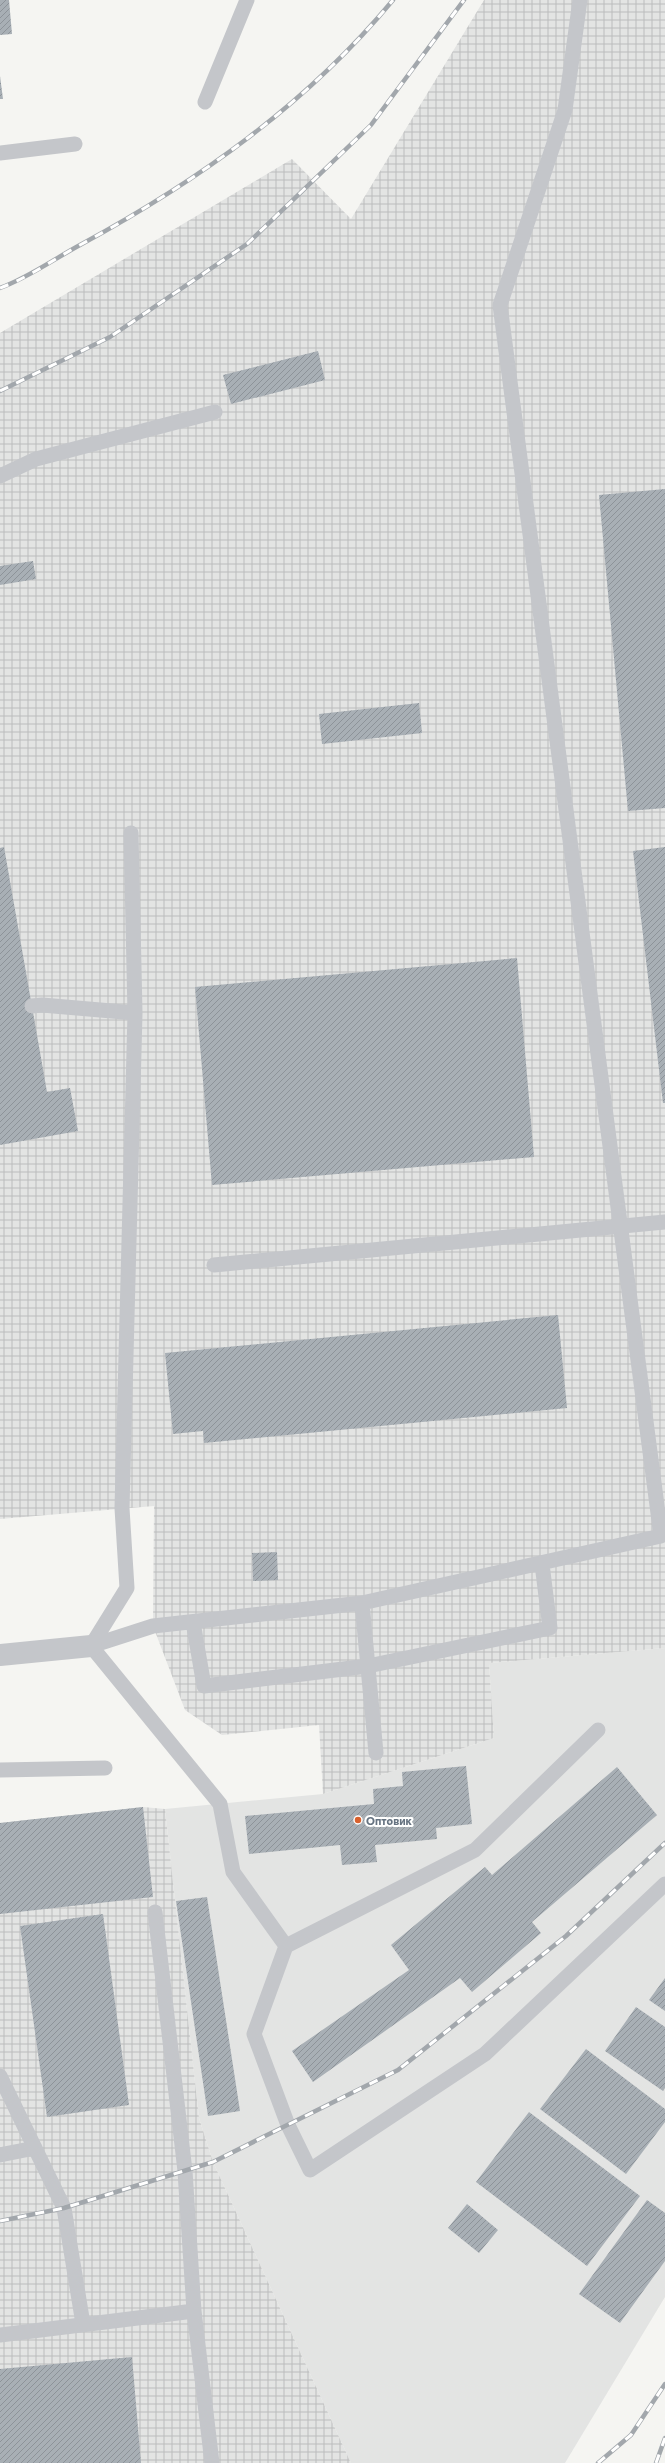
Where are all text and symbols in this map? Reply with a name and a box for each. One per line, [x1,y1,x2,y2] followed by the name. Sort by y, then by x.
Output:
[366,1814,413,1827] place label: Оптовик
[353,1815,363,1825] marker: Оптовик

